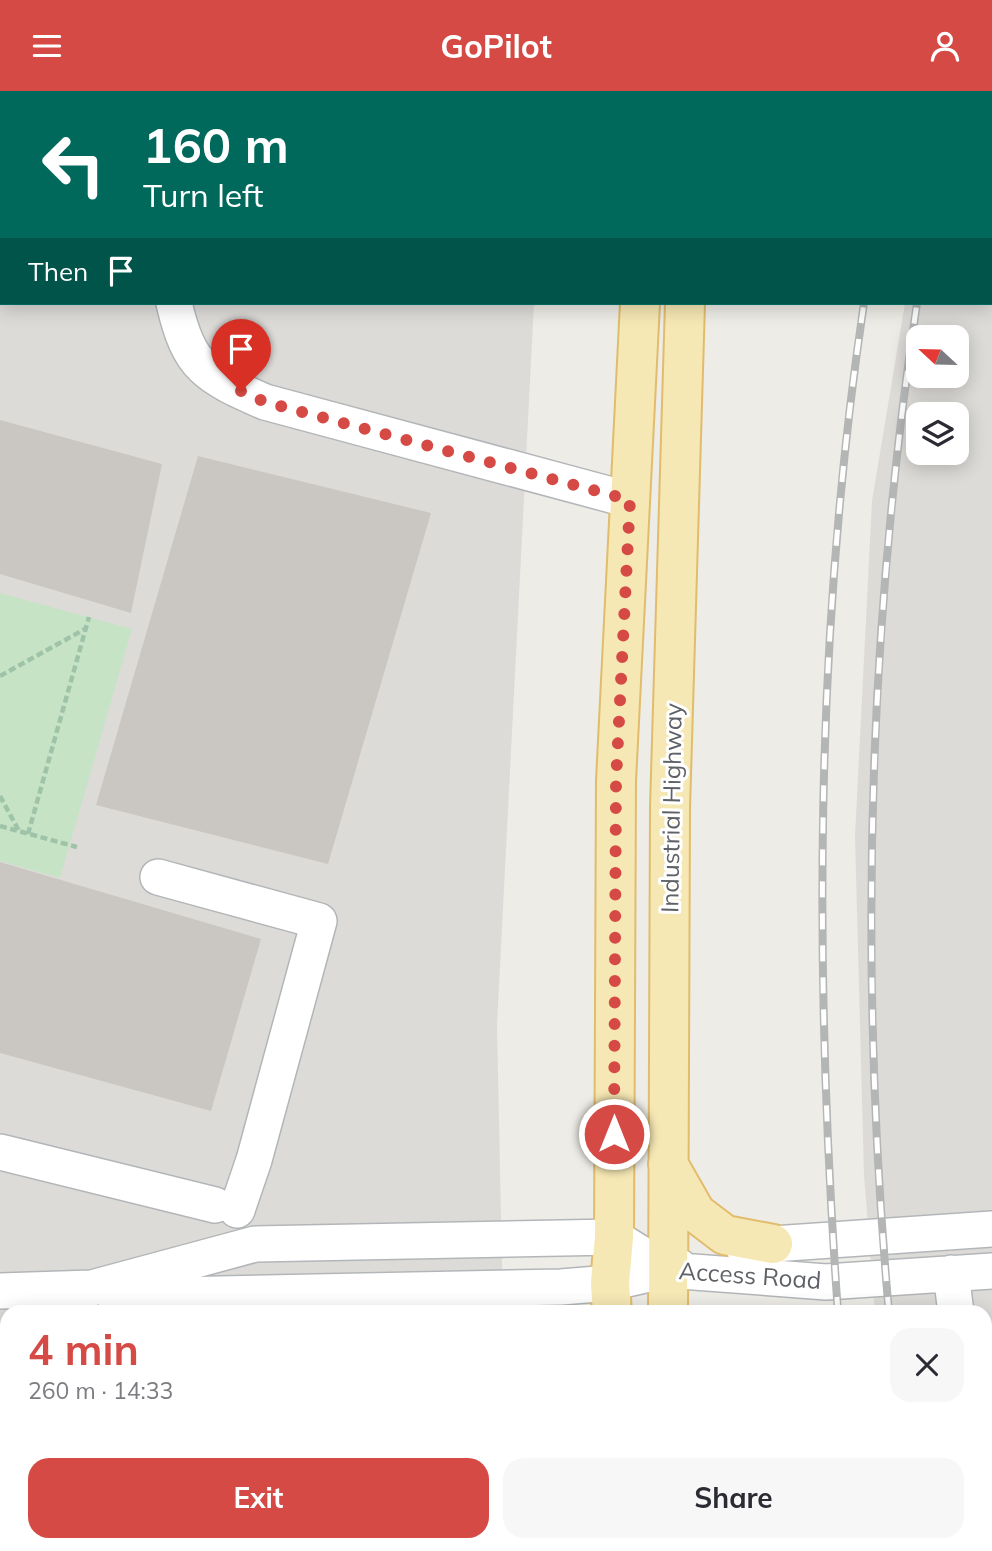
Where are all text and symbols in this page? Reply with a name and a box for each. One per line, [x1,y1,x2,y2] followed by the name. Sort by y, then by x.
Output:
[440,26,552,66] text: GoPilot
[28,27,66,65] icon: menu
[926,27,964,65] icon: person
[143,114,289,175] text: 160 m
[28,119,119,210] icon: left
[143,175,263,215] text: Turn left
[102,252,140,290] icon: arrive
[28,255,88,288] text: Then
[211,319,271,391] pin
[906,325,970,389] north arrow
[906,325,969,465] map controls
[222,330,260,368] icon: arrive
[906,402,969,465] button: layers
[654,703,688,913] street label: Industrial Highway
[577,1097,651,1171] position arrow
[678,1255,822,1295] street label: Access Road
[28,1323,139,1376] text: 4 min
[890,1328,964,1402] button: close
[28,1376,173,1405] text: 260 m · 14:33
[28,1458,489,1538] button: Exit
[503,1458,964,1538] button: Share

